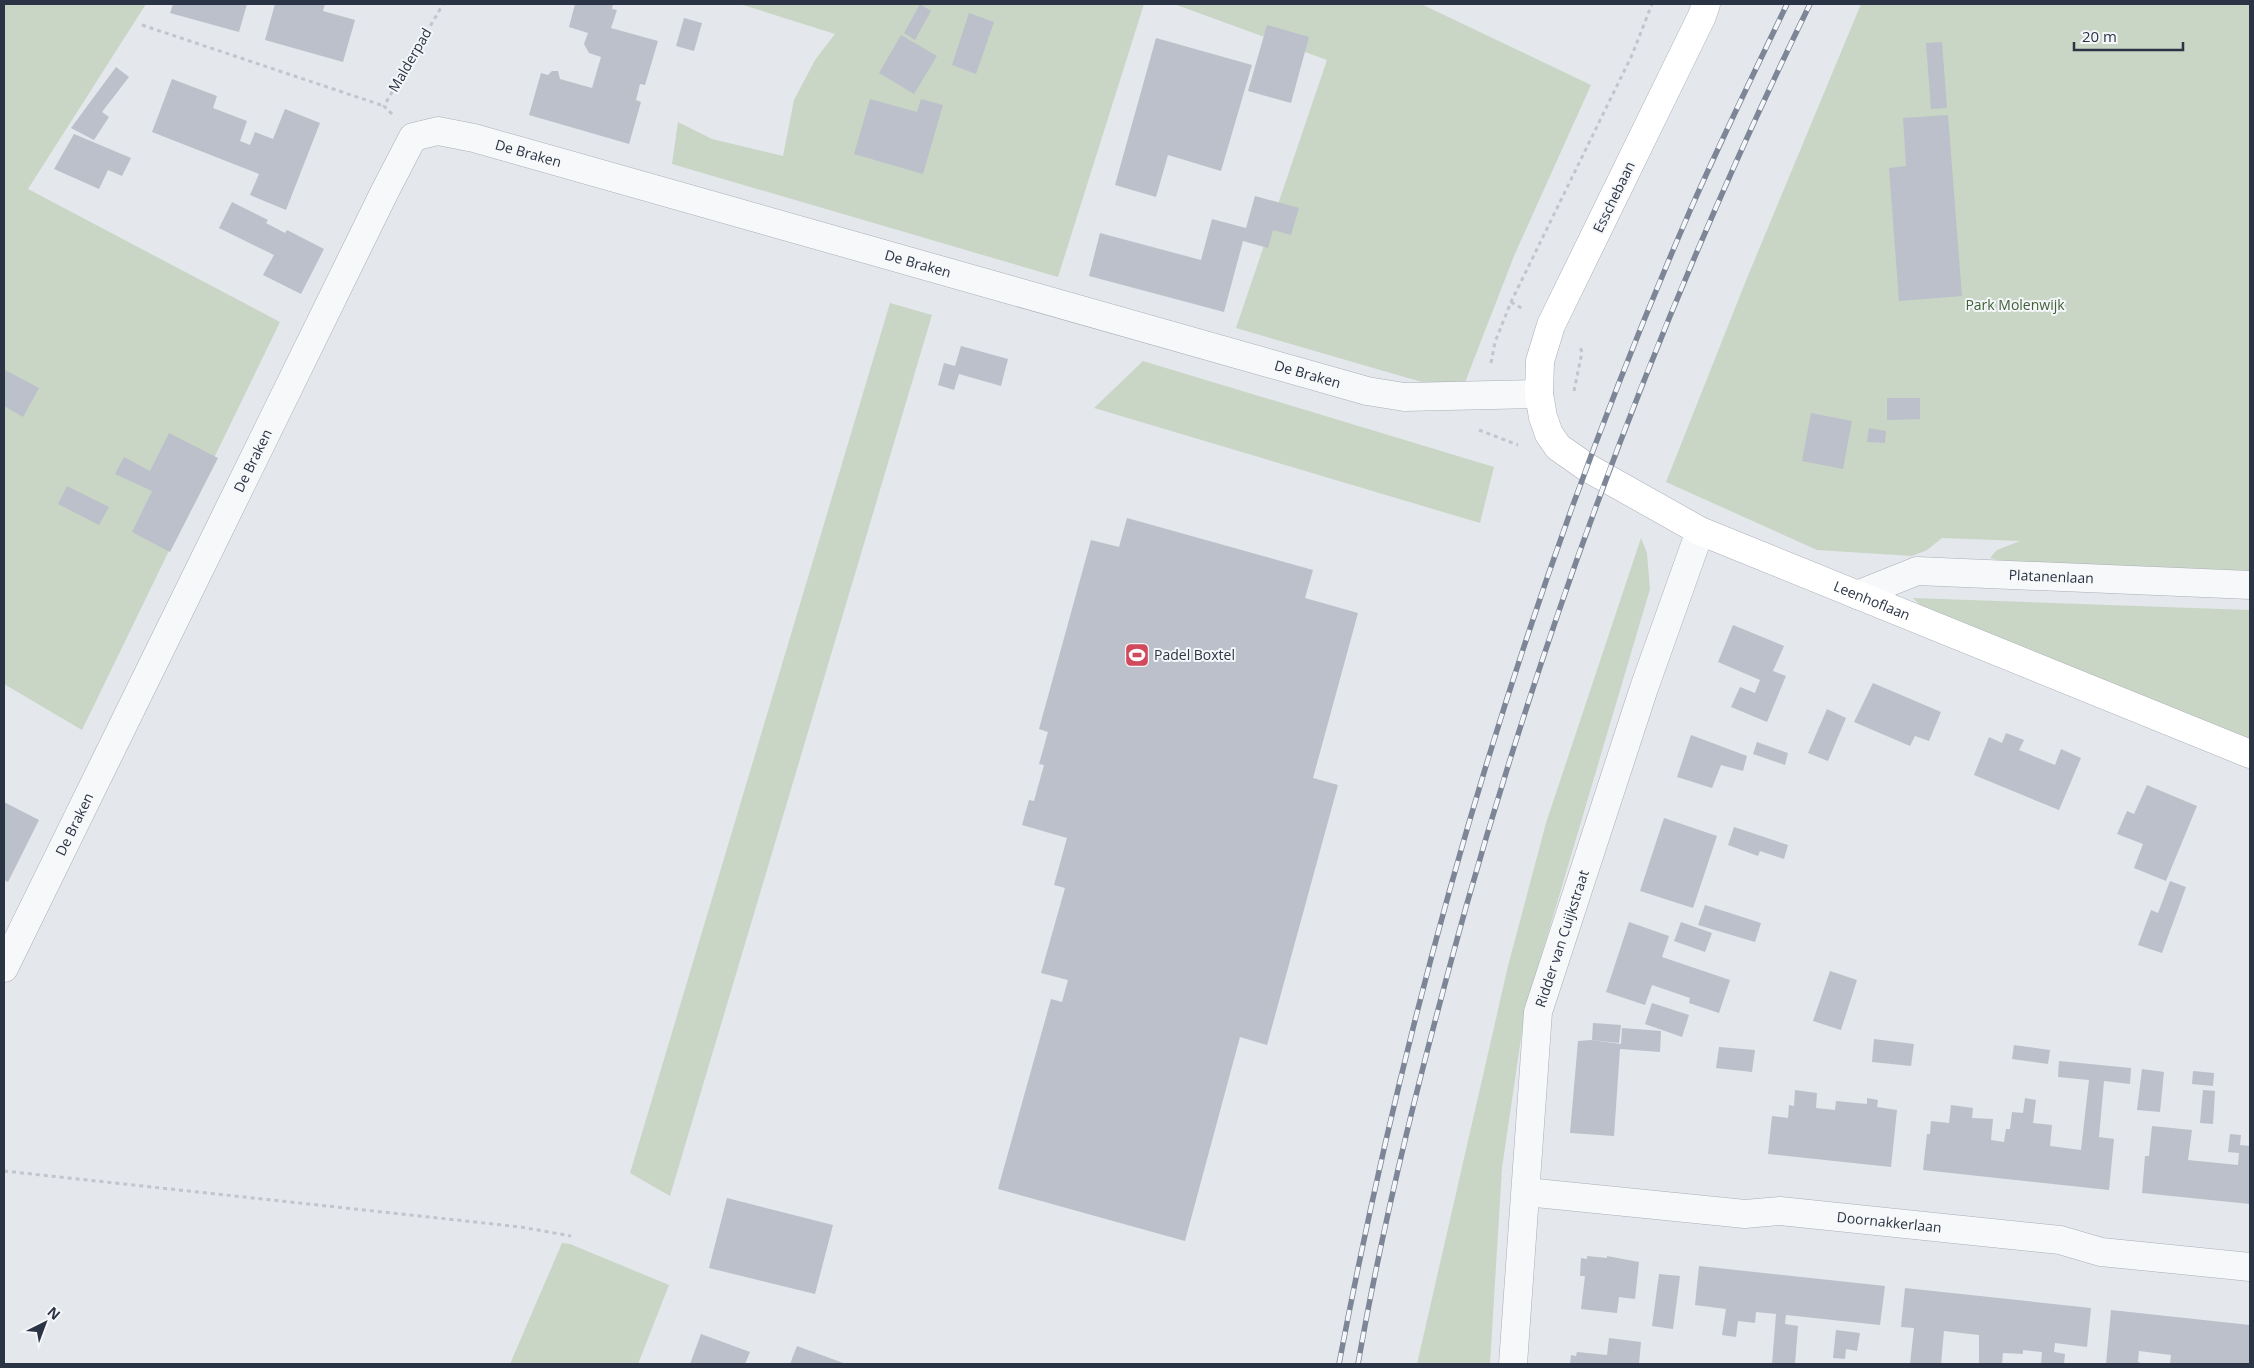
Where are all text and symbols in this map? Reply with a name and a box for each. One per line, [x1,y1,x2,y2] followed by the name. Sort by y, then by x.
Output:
[2074,20,2183,52] scale bar
[384,24,436,95] street label: Malderpad
[2082,26,2117,46] text: 20 m
[493,134,564,171] street label: De Braken
[1588,158,1639,236] street label: Esschebaan
[883,245,953,282] street label: De Braken
[1965,295,2065,314] park label: Park Molenwijk
[1272,355,1343,392] street label: De Braken
[229,426,276,495] street label: De Braken
[2008,565,2094,587] street label: Platanenlaan
[1831,576,1913,624] street label: Leenhoflaan
[1124,642,1150,668] sports icon: Padel Boxtel
[1154,645,1235,664] place label: Padel Boxtel
[50,789,98,859] street label: De Braken
[1530,867,1593,1010] street label: Ridder van Cuijkstraat
[1836,1207,1943,1237] street label: Doornakkerlaan
[20,1298,70,1348] north arrow
[43,1302,65,1324] text: N

